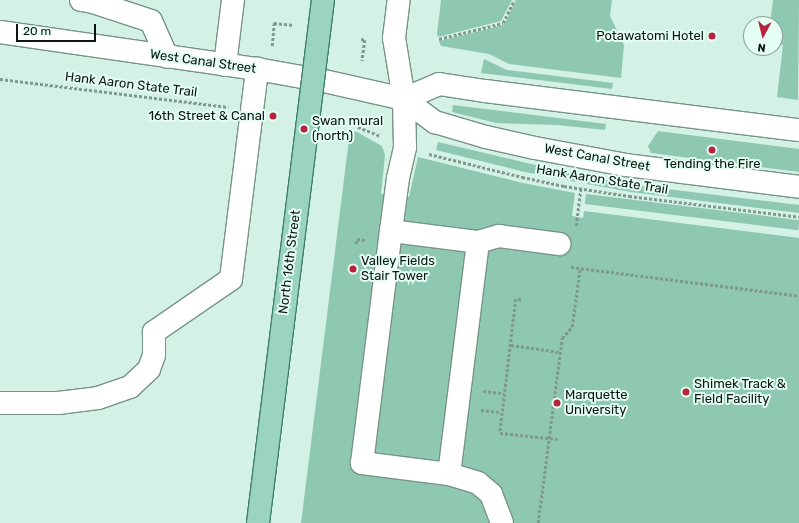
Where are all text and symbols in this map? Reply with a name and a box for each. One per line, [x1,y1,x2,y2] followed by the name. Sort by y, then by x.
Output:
[18,16,98,42] scale bar
[743,16,783,56] north arrow
[23,24,51,38] text: 20 m
[596,28,704,44] place label: Potawatomi Hotel
[707,31,717,41] marker: Potawatomi Hotel
[757,40,766,54] text: N
[149,47,257,77] street label: West Canal Street
[64,69,198,101] street label: Hank Aaron State Trail
[148,108,265,124] place label: 16th Street & Canal
[268,111,278,121] marker: 16th Street & Canal
[312,114,383,145] place label: Swan mural (north)
[299,124,309,134] marker: Swan mural (north)
[543,141,651,175] street label: West Canal Street
[707,145,717,155] marker: Tending the Fire
[663,156,761,172] place label: Tending the Fire
[535,162,669,198] street label: Hank Aaron State Trail
[276,209,304,315] street label: North 16th Street
[361,254,435,285] place label: Valley Fields Stair Tower
[348,264,358,274] marker: Valley Fields Stair Tower
[694,377,786,408] place label: Shimek Track & Field Facility
[681,387,691,397] marker: Shimek Track & Field Facility
[565,388,628,419] place label: Marquette University
[552,398,562,408] marker: Marquette University

